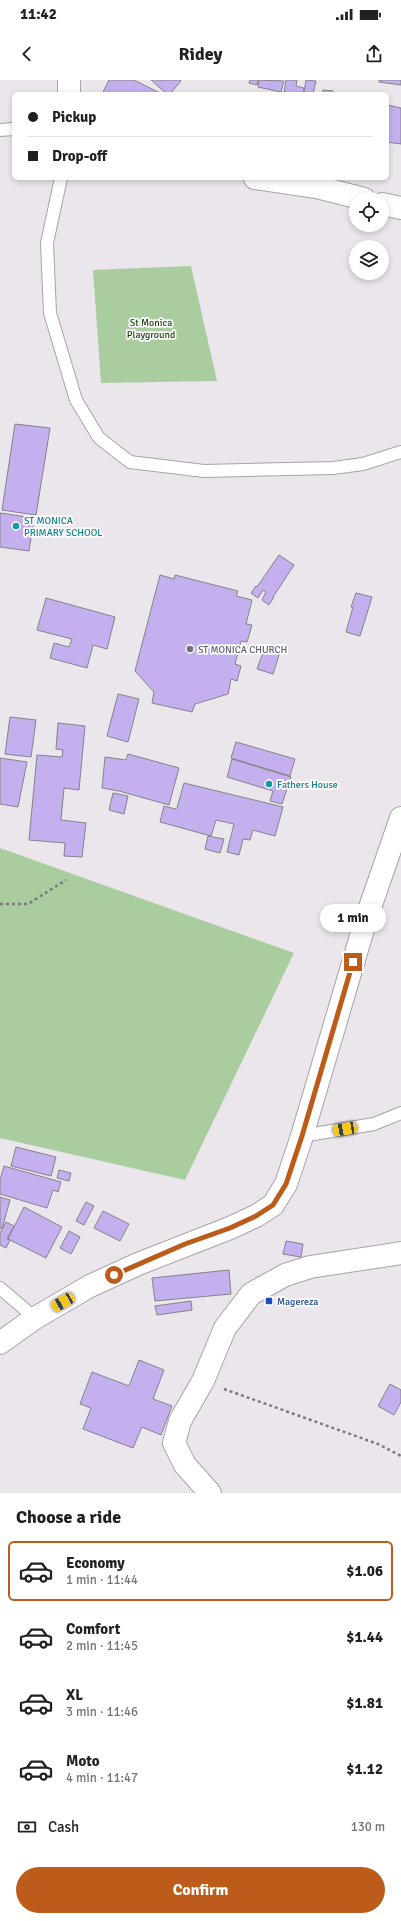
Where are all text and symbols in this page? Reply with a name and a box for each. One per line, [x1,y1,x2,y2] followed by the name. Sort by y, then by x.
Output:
[20,5,57,23] text: 11:42
[16,43,38,65] icon: back
[179,43,222,65] text: Ridey
[363,43,385,65] icon: share
[52,108,96,126] text: Pickup
[52,147,107,165] text: Drop-off
[349,192,389,280] map controls
[349,192,389,232] button: locate
[349,240,389,280] button: layers
[127,317,175,341] park label: St Monica Playground
[24,515,102,539] place label: ST MONICA PRIMARY SCHOOL
[11,521,21,531] marker: ST MONICA PRIMARY SCHOOL
[185,644,195,654] marker: ST MONICA CHURCH
[198,644,287,656] place label: ST MONICA CHURCH
[264,779,274,789] marker: Fathers House
[277,779,338,791] place label: Fathers House
[320,904,386,932] callout: 1 min
[337,910,369,926] text: 1 min
[344,953,362,971] route end
[332,1121,358,1137] car
[105,1266,123,1284] route start
[50,1291,76,1313] car
[264,1296,274,1306] marker: Magereza
[277,1296,318,1308] place label: Magereza
[16,1506,121,1528] text: Choose a ride
[18,1553,54,1589] icon: car
[66,1554,125,1572] text: Economy
[346,1562,383,1580] text: $1.06
[66,1572,138,1588] text: 1 min · 11:44
[18,1619,54,1655] icon: car
[66,1620,120,1638] text: Comfort
[346,1628,383,1646] text: $1.44
[66,1638,138,1654] text: 2 min · 11:45
[18,1685,54,1721] icon: car
[66,1686,83,1704] text: XL
[346,1694,383,1712] text: $1.81
[66,1704,138,1720] text: 3 min · 11:46
[18,1751,54,1787] icon: car
[66,1752,100,1770] text: Moto
[346,1760,383,1778] text: $1.12
[66,1770,138,1786] text: 4 min · 11:47
[16,1816,38,1838] icon: cash
[48,1818,79,1836] text: Cash
[351,1819,385,1835] text: 130 m
[16,1867,385,1913] button: Confirm

